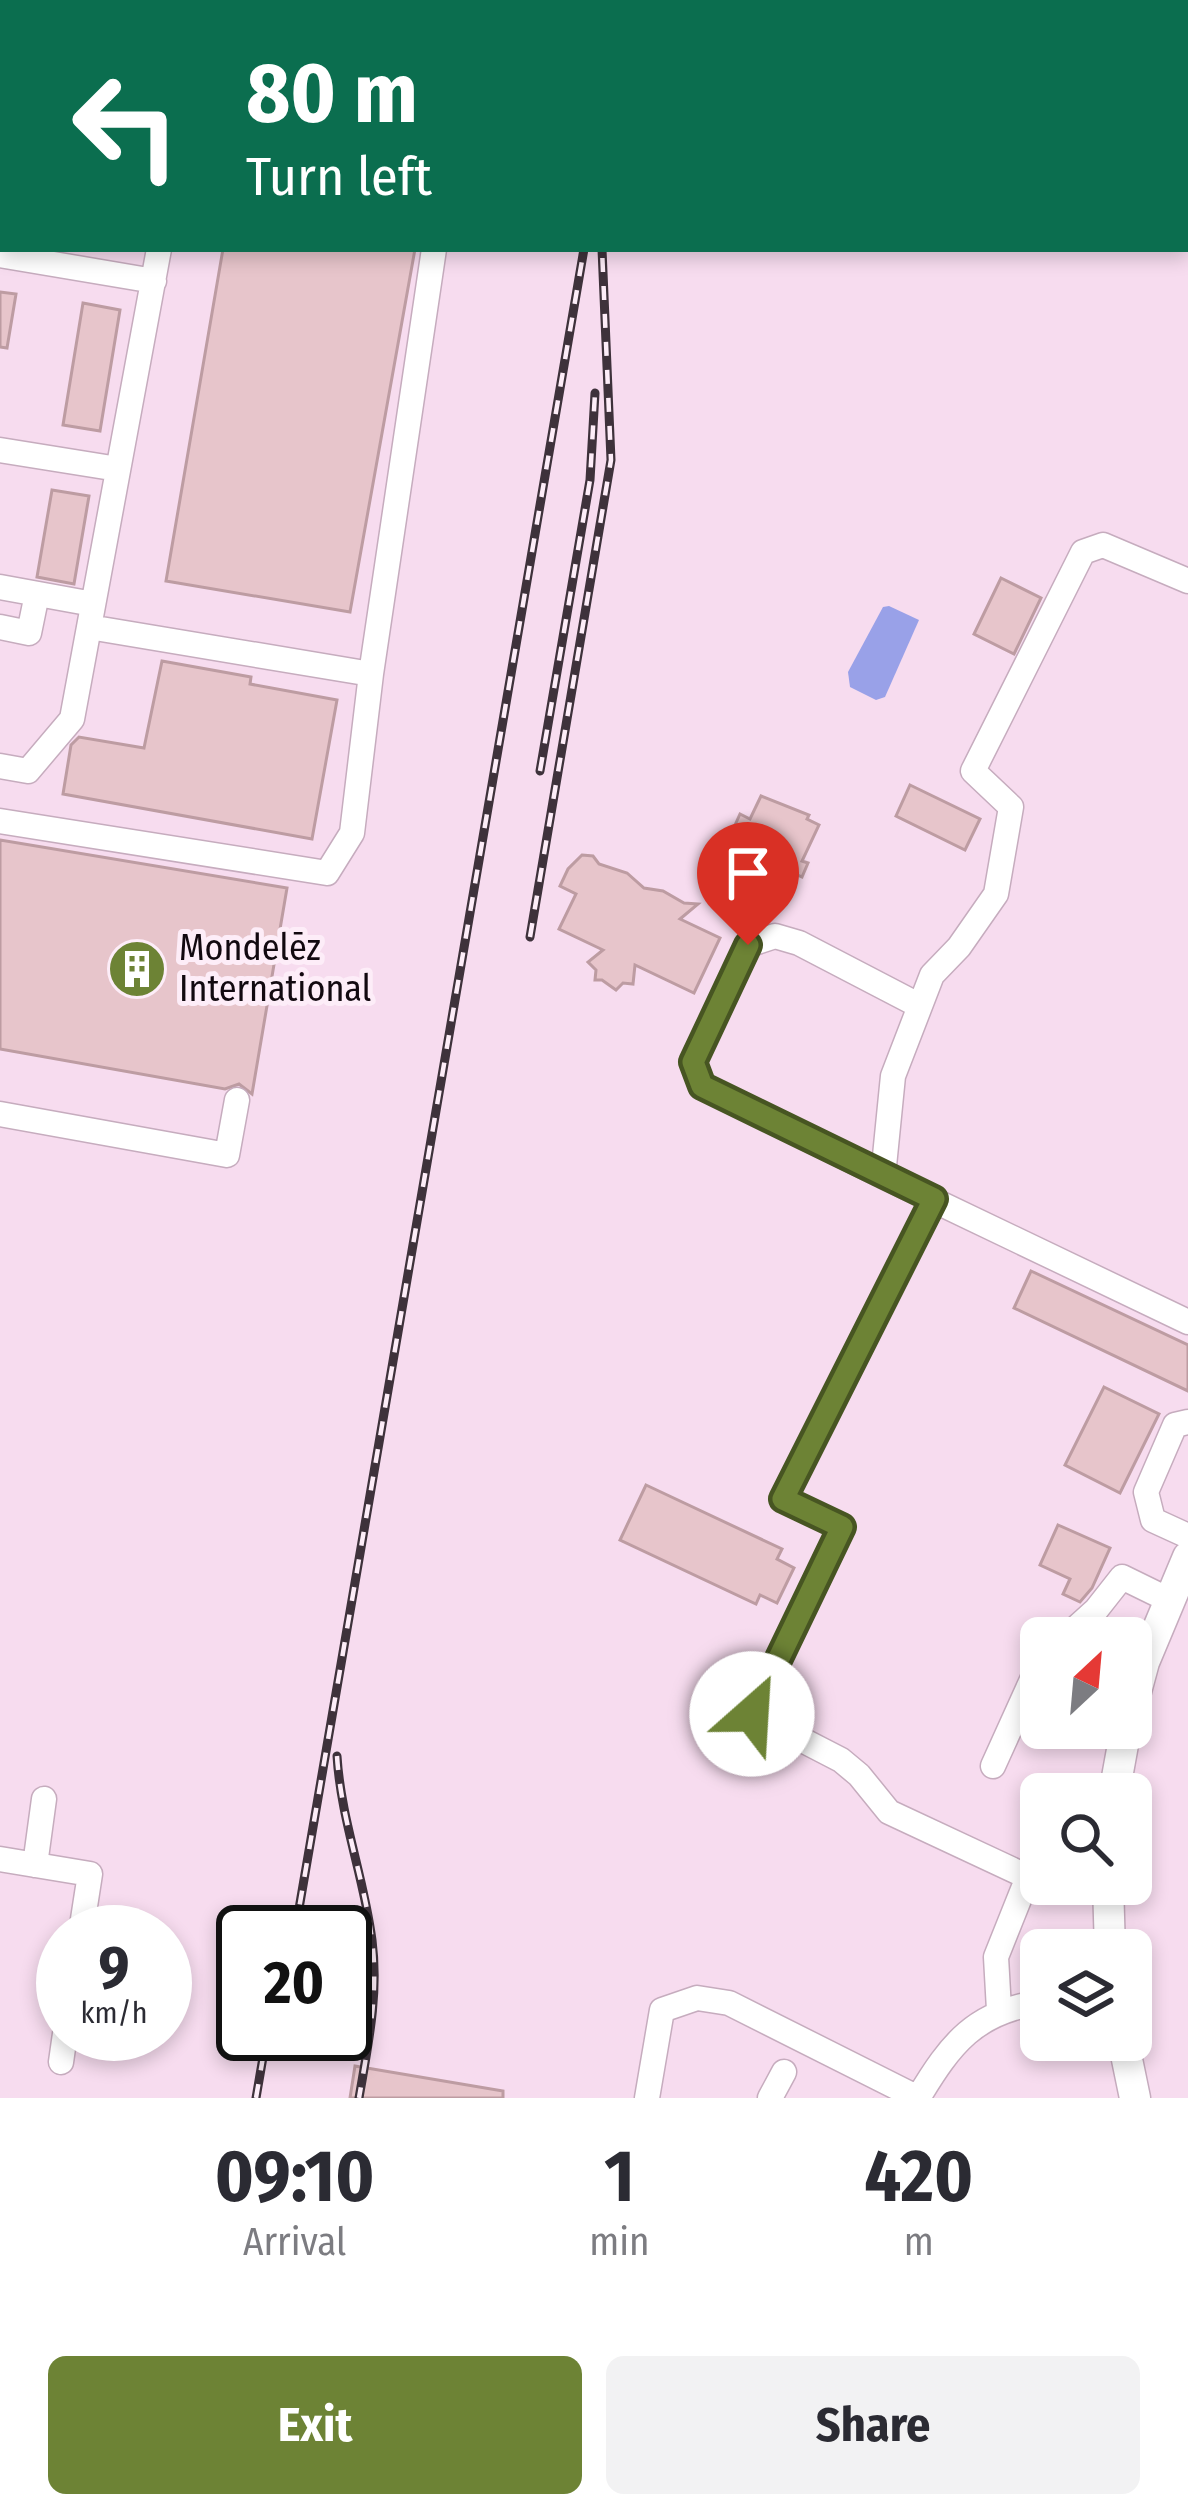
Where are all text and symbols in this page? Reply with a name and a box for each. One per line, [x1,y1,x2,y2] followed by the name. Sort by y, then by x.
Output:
[246,43,418,144] text: 80 m
[48,48,204,204] icon: left
[246,145,432,209] text: Turn left
[697,822,799,945] pin
[715,840,781,906] icon: arrive
[179,926,371,1011] place label: Mondelēz International
[106,938,168,1000] building icon: Mondelēz International
[1020,1617,1152,1749] north arrow
[1020,1617,1152,2061] map controls
[689,1651,815,1777] position arrow
[1020,1773,1152,1905] button: search
[216,1905,372,2061] speed limit sign: 20
[1020,1929,1152,2061] button: layers
[98,1932,130,2004] text: 9
[81,1995,147,2031] text: km/h
[215,2134,375,2220] text: 09:10
[604,2134,635,2220] text: 1
[864,2134,973,2220] text: 420
[243,2219,346,2265] text: Arrival
[589,2219,650,2265] text: min
[904,2219,934,2265] text: m
[48,2356,582,2494] button: Exit
[606,2356,1140,2494] button: Share

